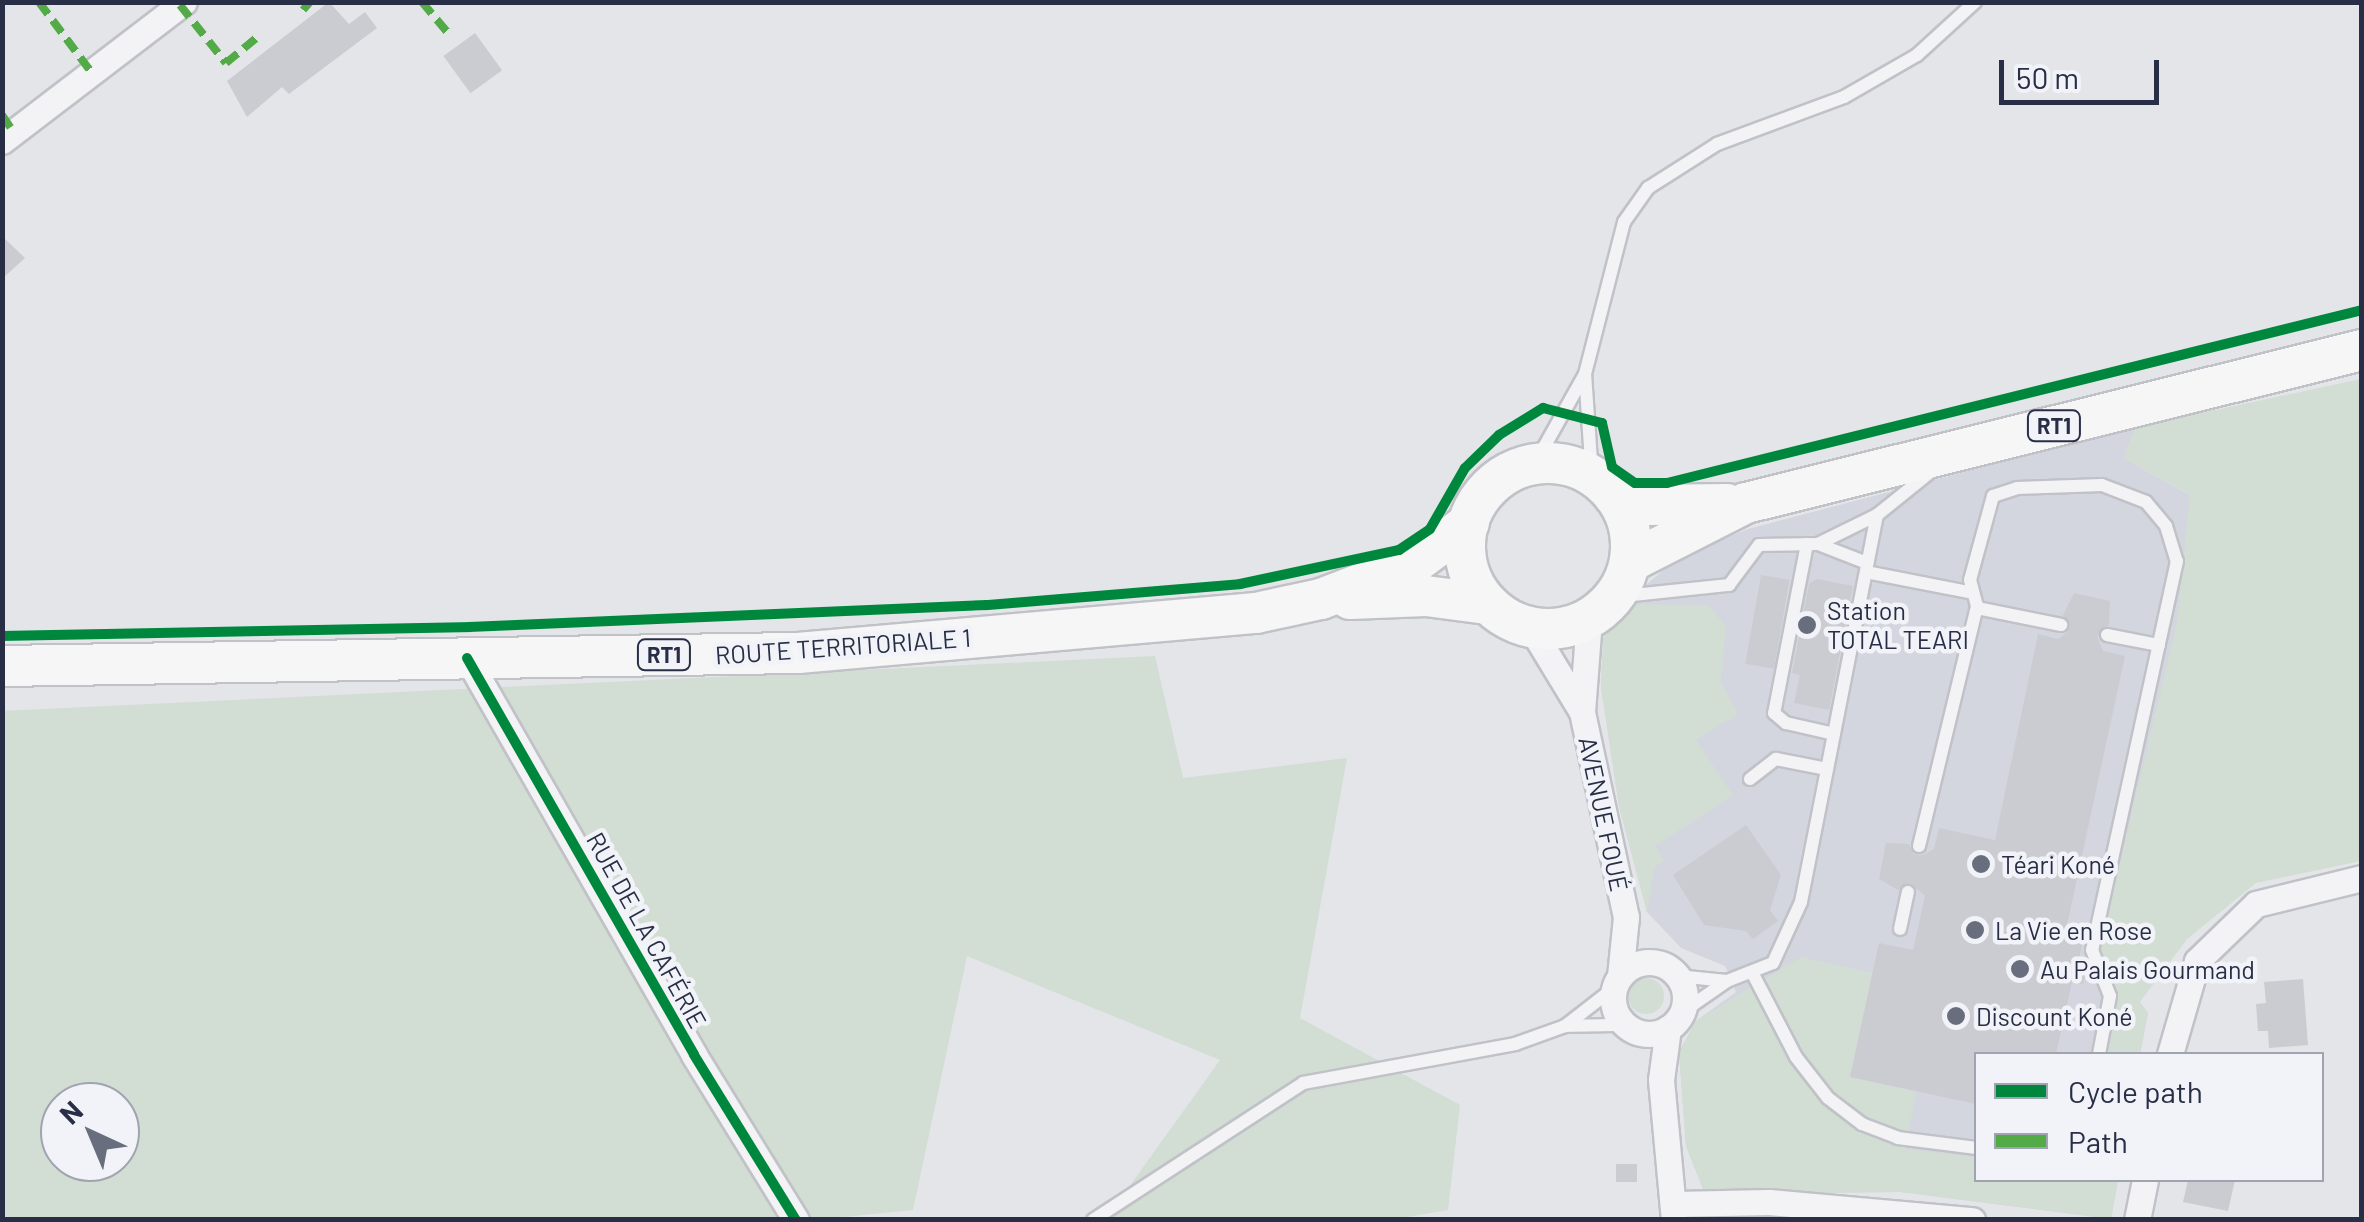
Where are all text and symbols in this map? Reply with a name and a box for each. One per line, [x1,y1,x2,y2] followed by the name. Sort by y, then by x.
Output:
[2004,40,2164,102] scale bar
[2016,59,2079,95] text: 50 m
[2026,409,2082,443] road number: RT1
[1827,596,1969,655] place label: Station TOTAL TEARI
[1796,614,1818,636] marker: Station TOTAL TEARI
[714,622,972,670] street label: ROUTE TERRITORIALE 1
[636,638,692,672] road number: RT1
[1573,734,1635,894] street label: AVENUE FOUÉ
[581,827,713,1033] street label: RUE DE LA CAFÉRIE
[2001,849,2115,879] place label: Téari Koné
[1970,853,1992,875] marker: Téari Koné
[1995,915,2152,945] place label: La Vie en Rose
[1964,919,1986,941] marker: La Vie en Rose
[2040,954,2255,984] place label: Au Palais Gourmand
[2009,958,2031,980] marker: Au Palais Gourmand
[1976,1001,2133,1031] place label: Discount Koné
[1945,1005,1967,1027] marker: Discount Koné
[1974,1052,2324,1182] legend
[2068,1073,2203,1109] text: Cycle path
[40,1082,140,1182] north arrow
[52,1093,89,1131] text: N
[2068,1123,2128,1159] text: Path

